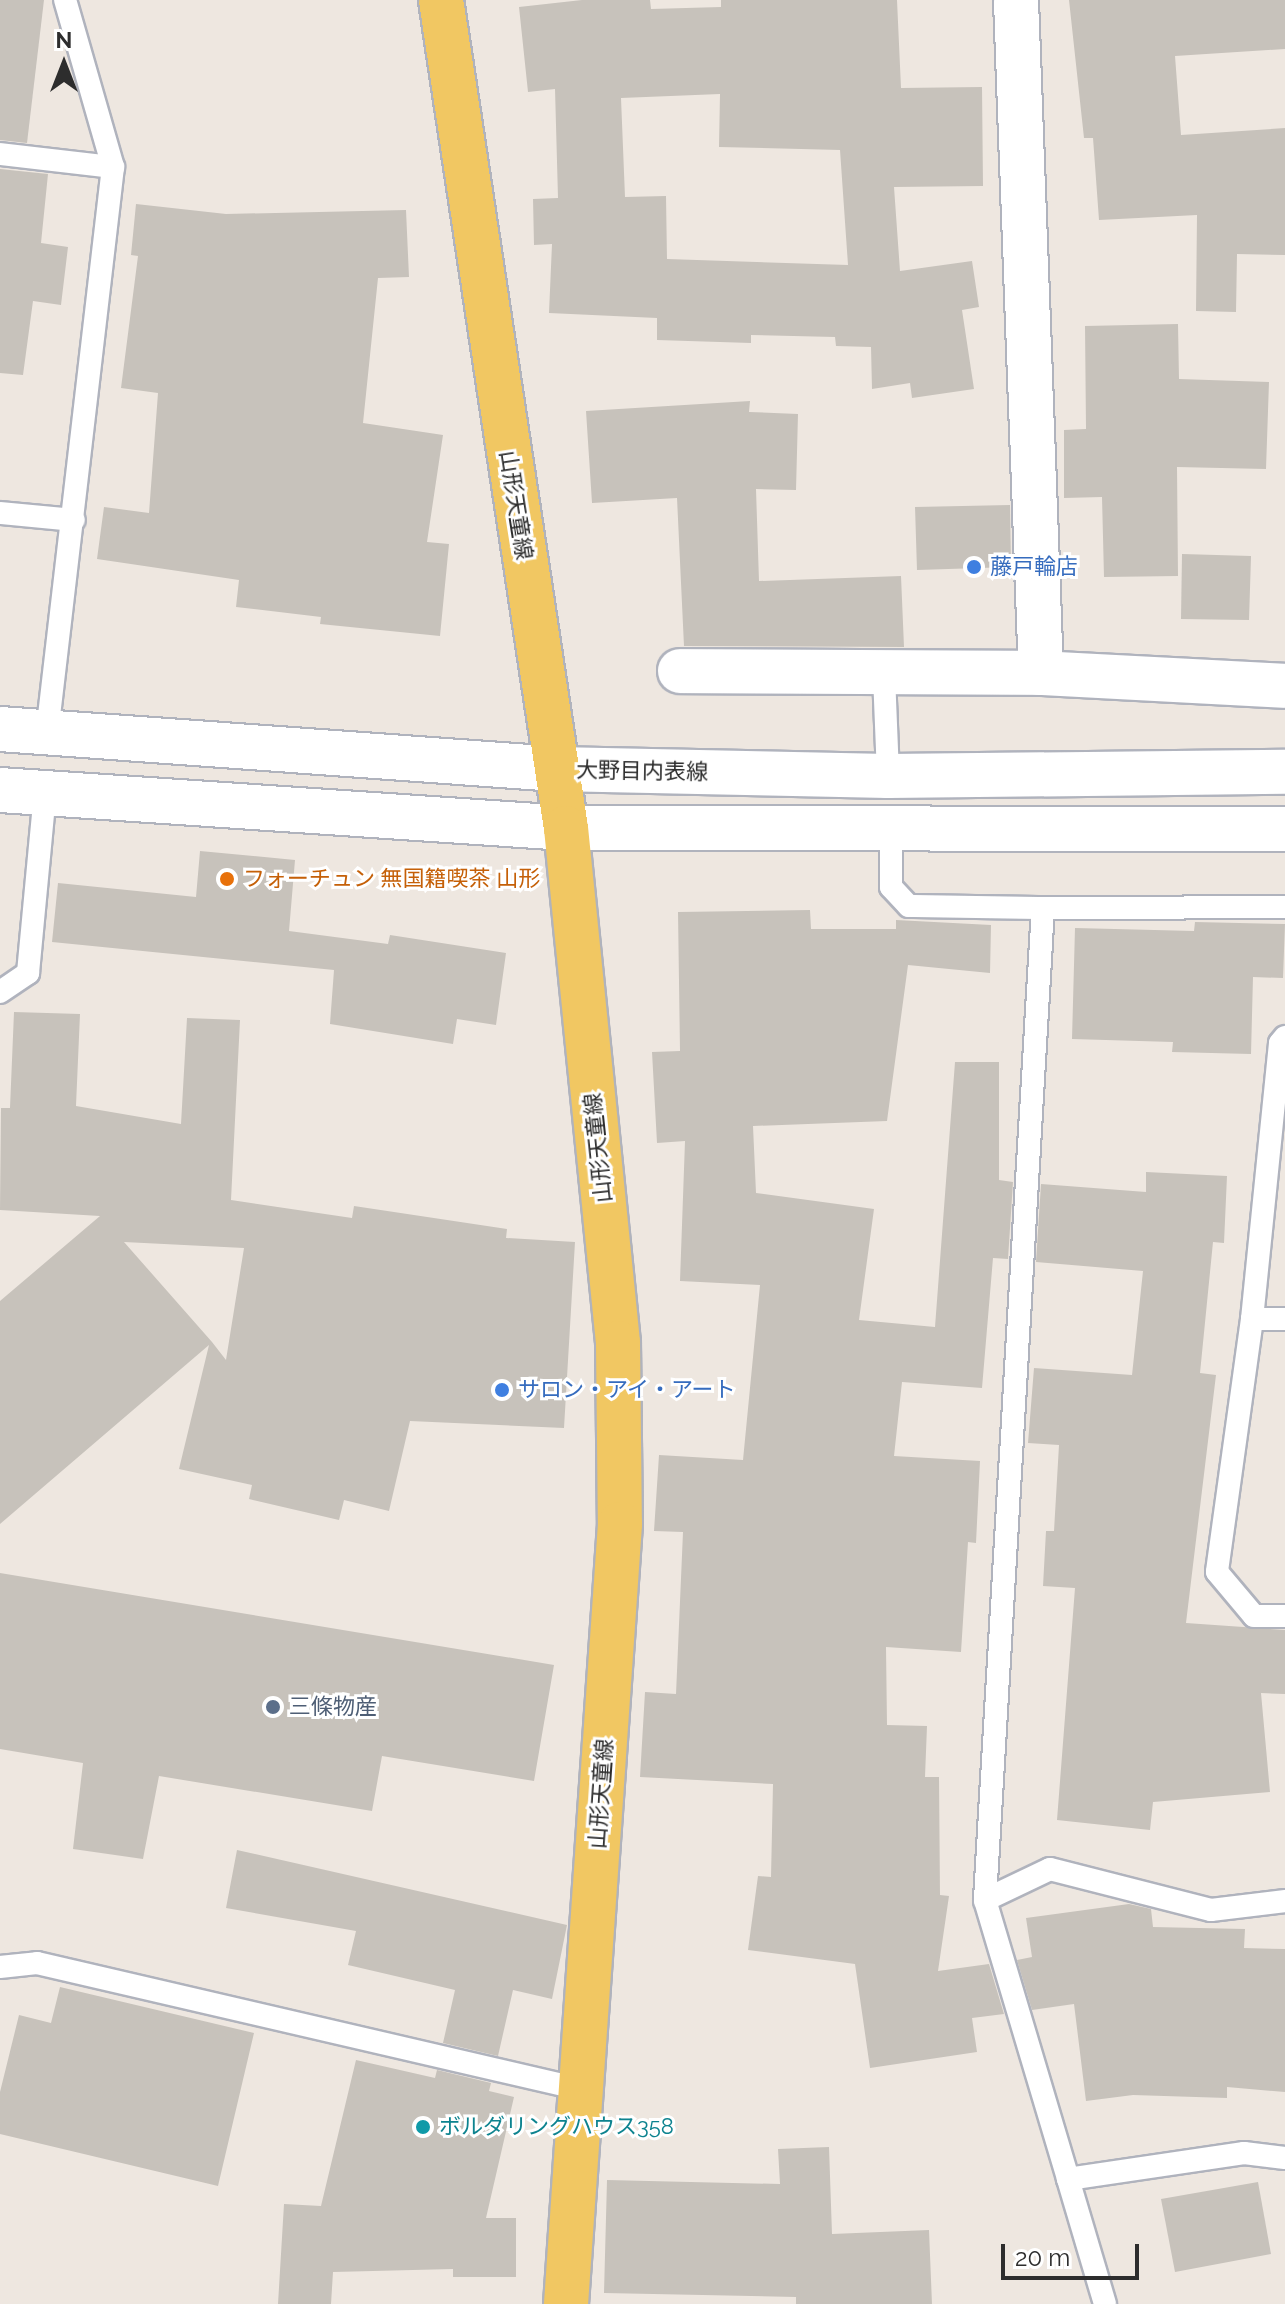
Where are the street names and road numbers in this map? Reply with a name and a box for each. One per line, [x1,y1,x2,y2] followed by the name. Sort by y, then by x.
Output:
[494,449,538,561] street label: 山形天童線
[576,757,708,785] street label: 大野目内表線
[579,1092,617,1204] street label: 山形天童線
[584,1738,618,1850] street label: 山形天童線

